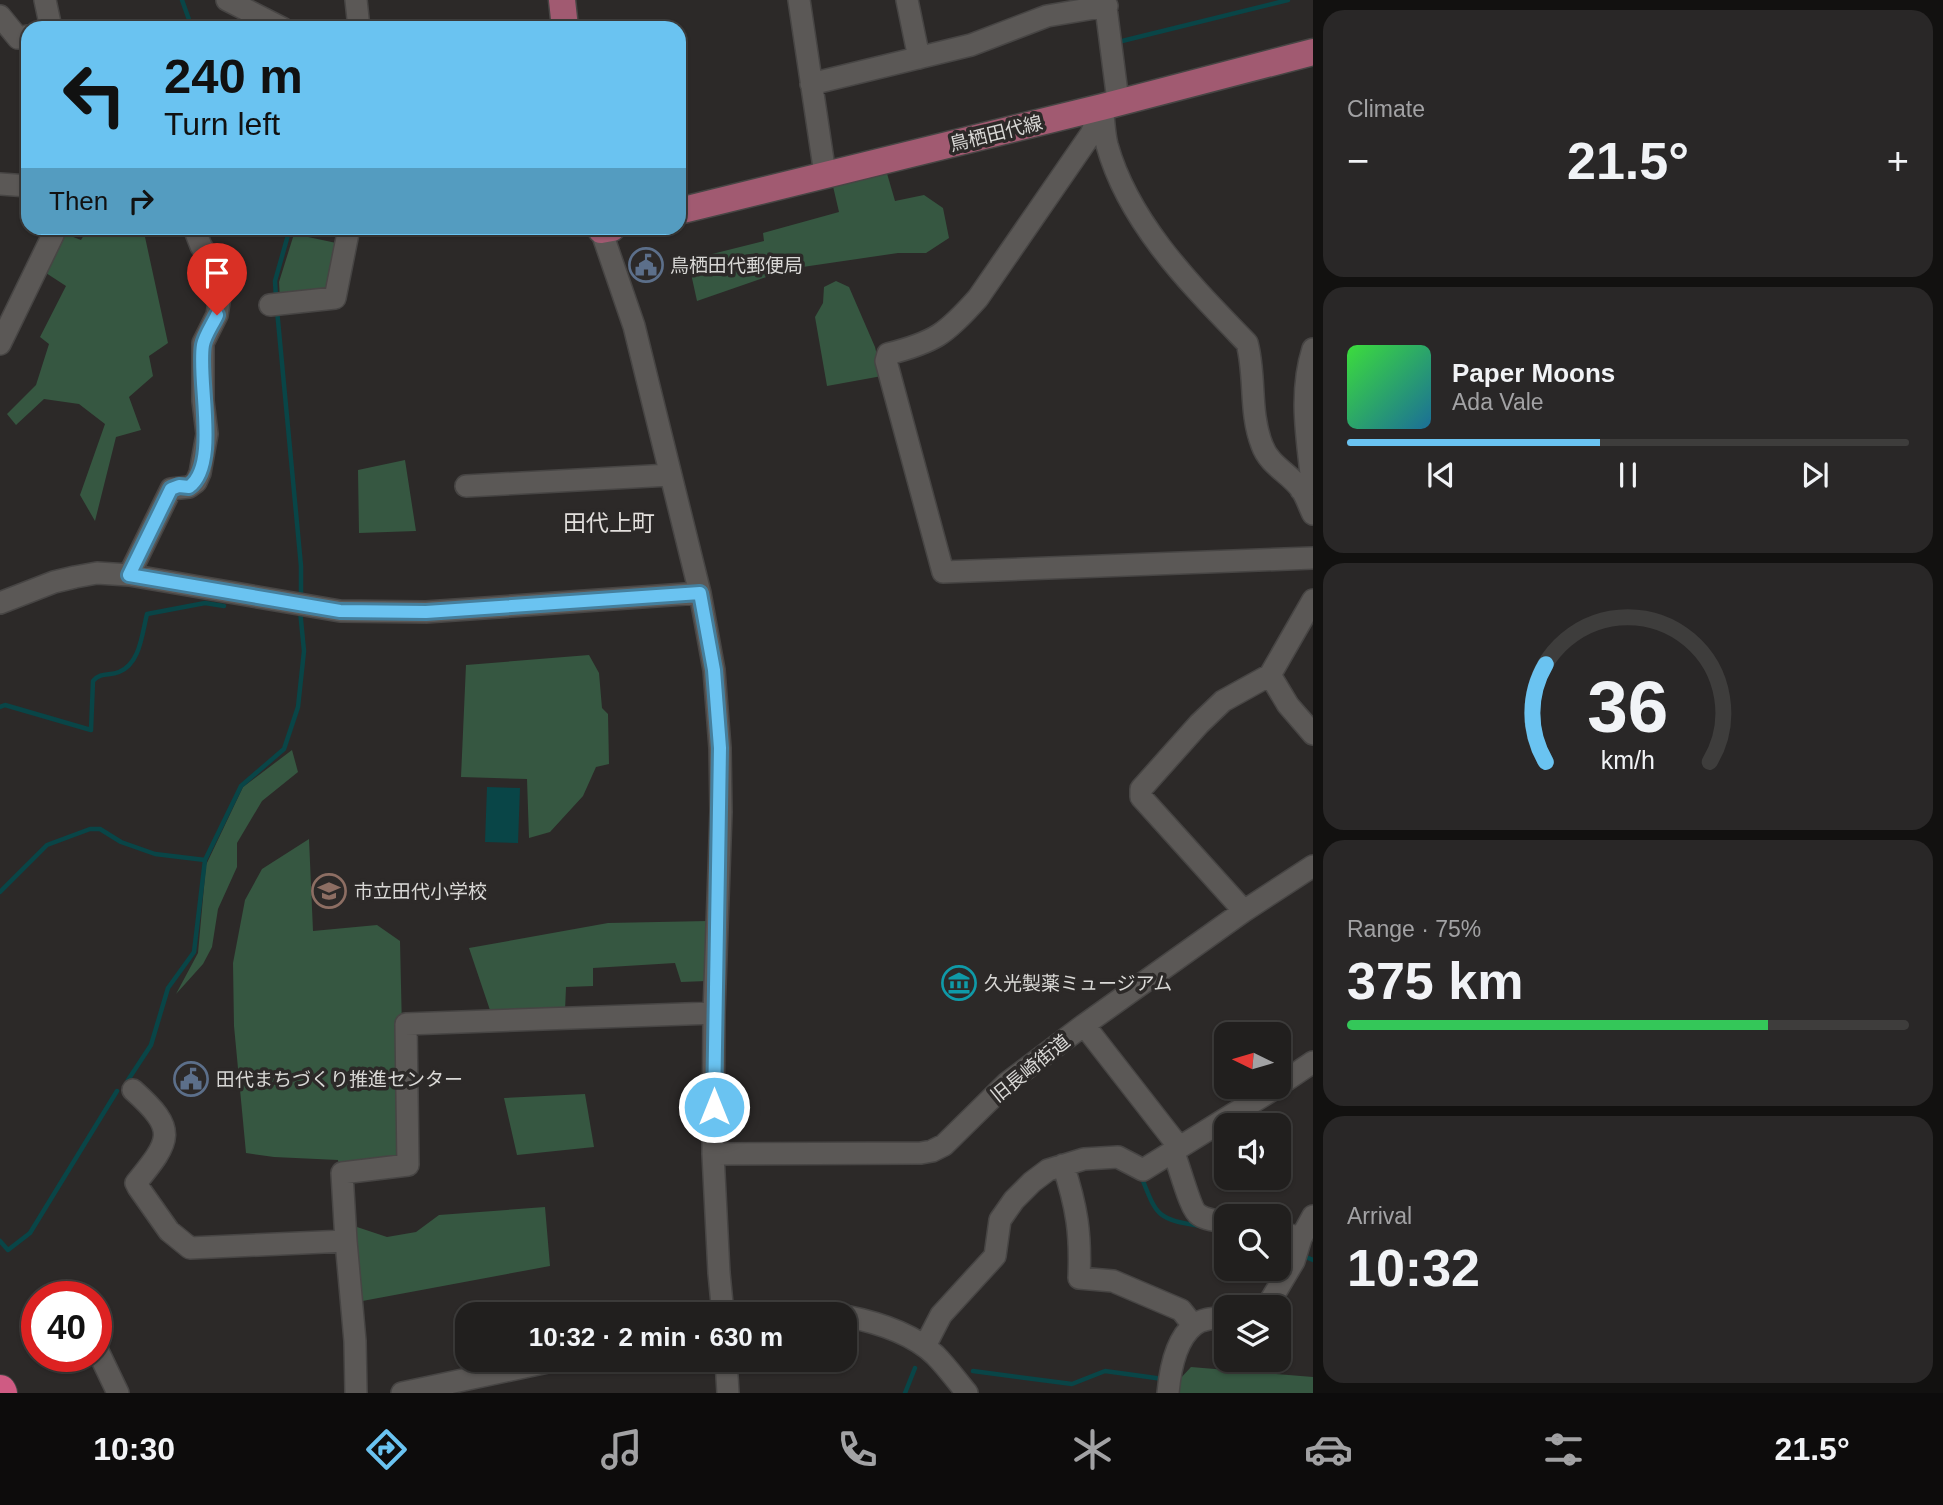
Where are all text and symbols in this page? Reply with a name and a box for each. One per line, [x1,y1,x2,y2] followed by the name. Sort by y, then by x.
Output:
[49,49,140,140] icon: left
[164,49,303,103] text: 240 m
[1347,96,1425,122] text: Climate
[164,106,280,142] text: Turn left
[947,112,1045,155] street label: 鳥栖田代線
[1567,132,1689,190] text: 21.5°
[1347,140,1369,182] text: −
[1887,140,1909,182] text: +
[122,182,160,220] icon: right
[49,186,108,216] text: Then
[187,243,247,315] pin
[627,246,665,284] public building icon: 鳥栖田代郵便局
[198,254,236,292] icon: arrive
[670,255,803,276] place label: 鳥栖田代郵便局
[1452,358,1615,388] text: Paper Moons
[1452,389,1544,415] text: Ada Vale
[1422,456,1460,494] icon: previous
[1609,456,1647,494] icon: pause
[1796,456,1834,494] icon: next
[563,510,655,536] district label: 田代上町
[1588,667,1668,748] text: 36
[1601,746,1655,774] text: km/h
[310,872,348,910] school or university icon: 市立田代小学校
[354,881,487,902] place label: 市立田代小学校
[1347,916,1481,942] text: Range · 75%
[1347,952,1523,1010] text: 375 km
[940,964,978,1002] museum icon: 久光製薬ミュージアム
[984,973,1172,994] place label: 久光製薬ミュージアム
[1214,1022,1292,1099] north arrow
[1214,1022,1291,1372] map controls
[987,1030,1074,1106] street label: 旧長崎街道
[172,1060,210,1098] public building icon: 田代まちづくり推進センター
[216,1069,463,1090] place label: 田代まちづくり推進センター
[677,1070,751,1144] position arrow
[1214,1113,1291,1190] button: sound
[1347,1203,1412,1229] text: Arrival
[1214,1204,1291,1281] button: search
[1347,1239,1480,1297] text: 10:32
[21,1281,112,1372] speed limit sign: 40
[1214,1295,1291,1372] button: layers
[529,1322,783,1352] text: 10:32 · 2 min · 630 m
[362,1425,411,1474] icon: directions
[597,1425,646,1474] icon: music
[833,1425,882,1474] icon: phone
[1068,1425,1117,1474] icon: climate
[1304,1425,1353,1474] icon: car
[1539,1425,1588,1474] icon: filters
[93,1431,175,1467] text: 10:30
[1775,1431,1850,1467] text: 21.5°

